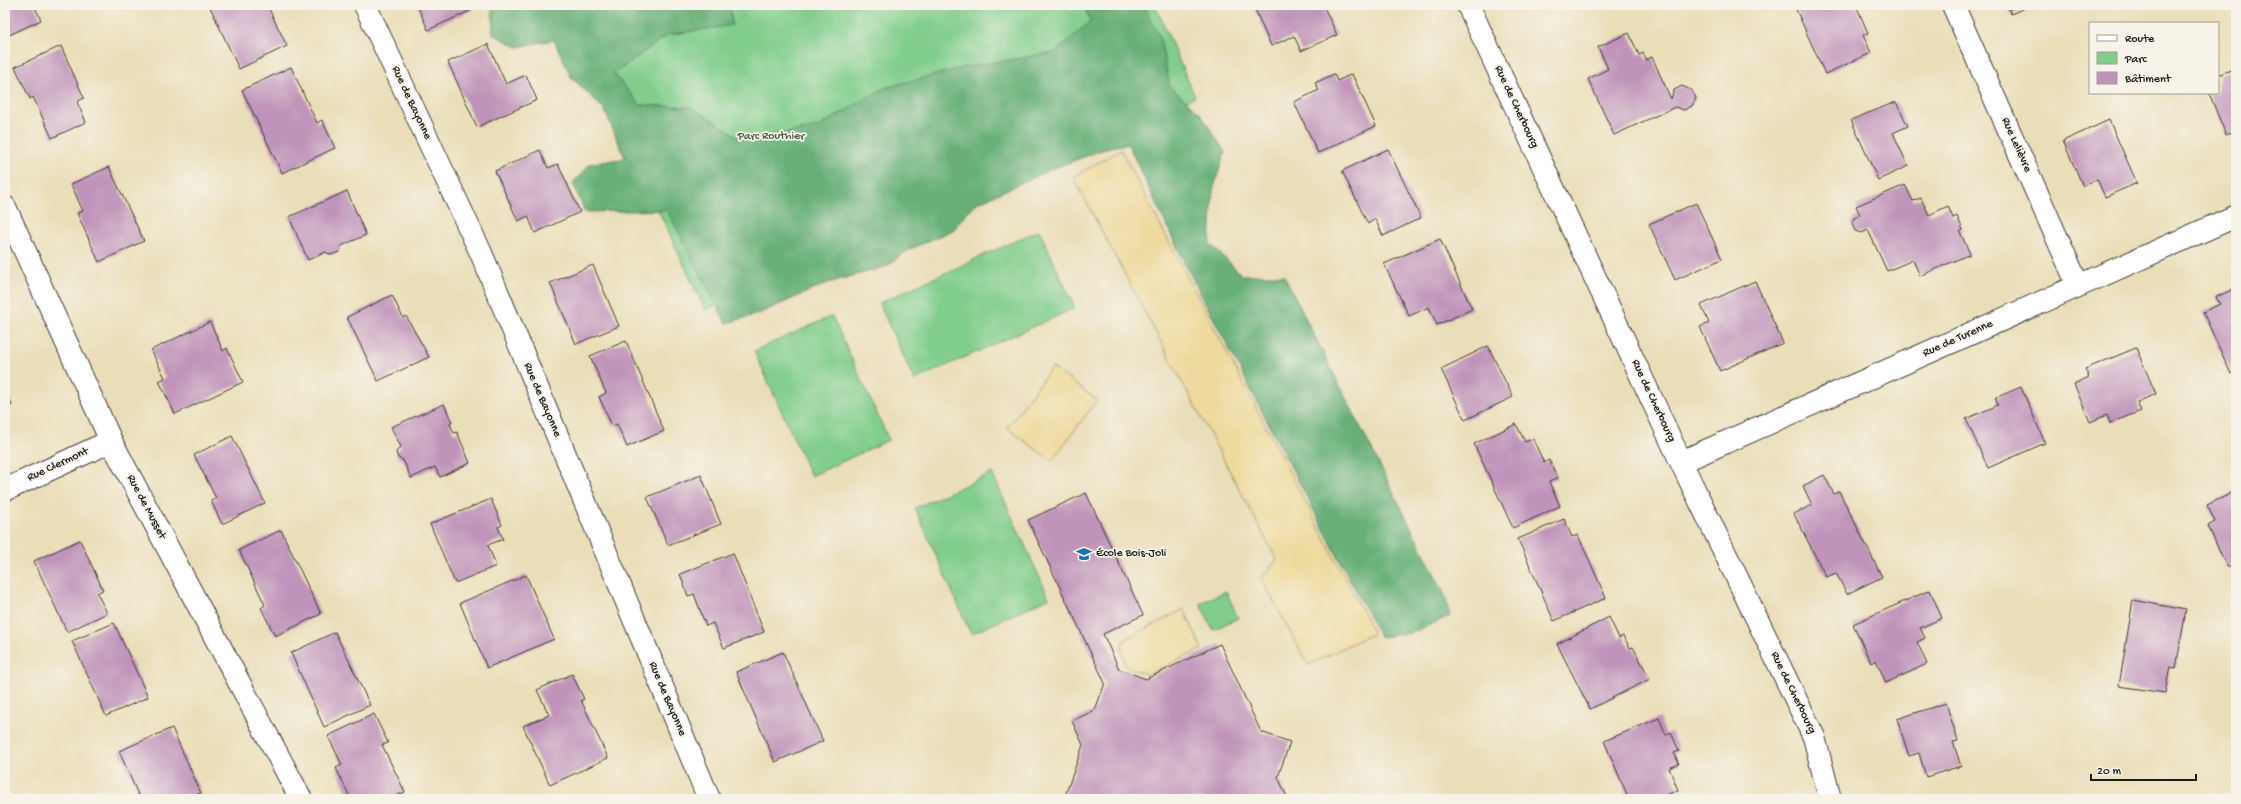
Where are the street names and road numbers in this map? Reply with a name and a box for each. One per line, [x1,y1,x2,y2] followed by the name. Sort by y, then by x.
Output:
[1491,63,1541,151] street label: Rue de Cherbourg
[388,64,434,143] street label: Rue de Bayonne
[1998,115,2035,175] street label: Rue Lelièvre
[1921,317,1996,361] street label: Rue de Turenne
[1628,357,1678,445] street label: Rue de Cherbourg
[520,361,564,440] street label: Rue de Bayonne
[25,444,92,485] street label: Rue Clermont
[123,472,169,543] street label: Rue de Musset
[1767,650,1819,737] street label: Rue de Cherbourg
[645,660,689,739] street label: Rue de Bayonne

